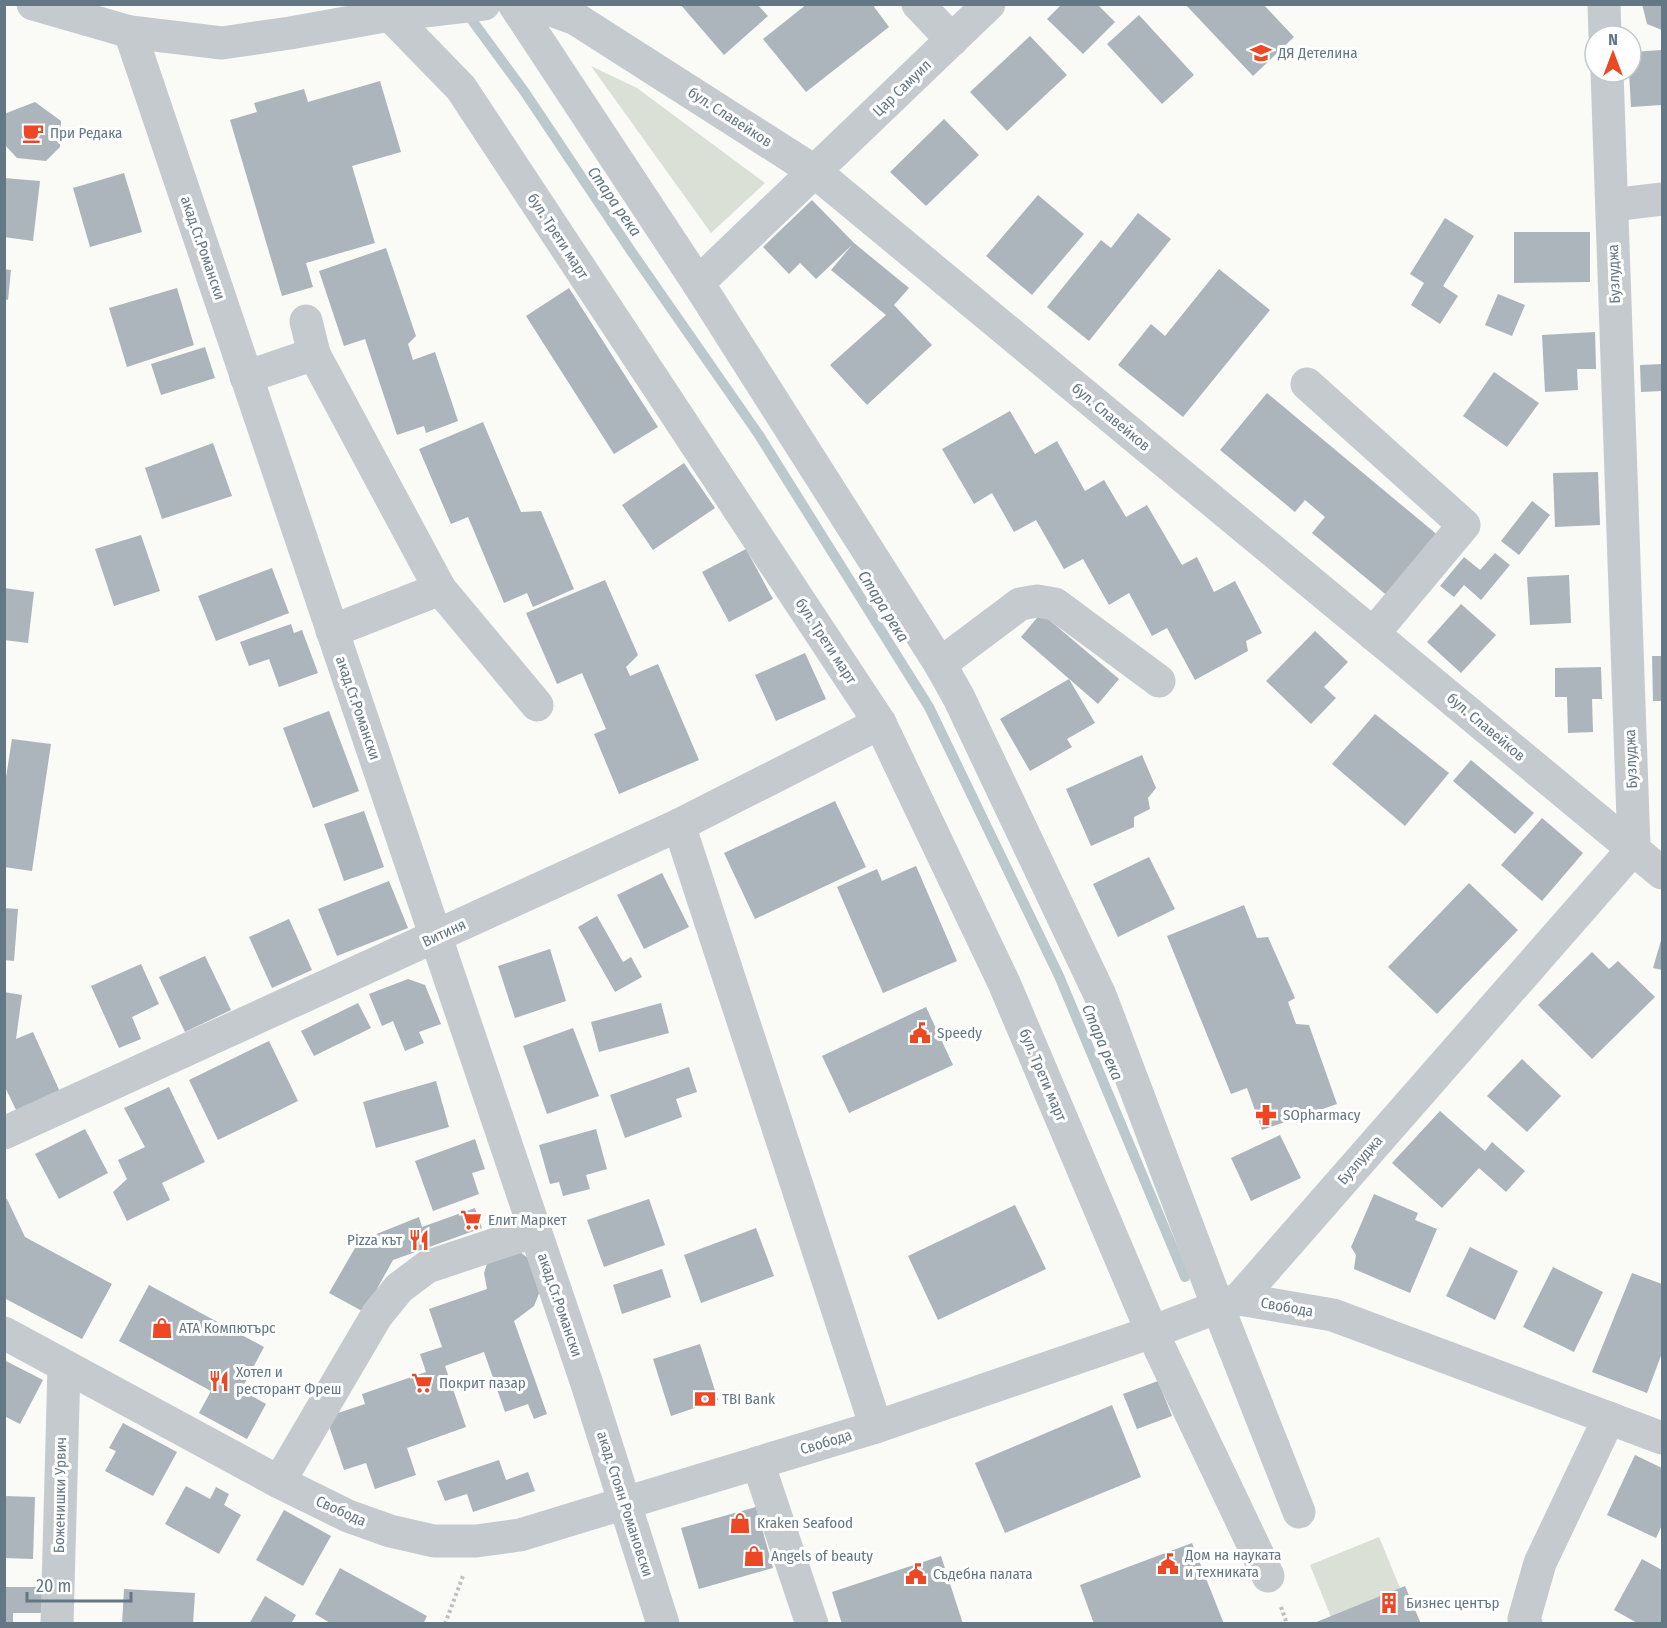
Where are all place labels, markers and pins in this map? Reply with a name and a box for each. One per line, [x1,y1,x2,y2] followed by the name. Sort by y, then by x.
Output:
[1249,41,1273,65] school or university icon: ДЯ Детелина
[1277,44,1358,62] place label: ДЯ Детелина
[21,121,45,145] cafe icon: При Редака
[50,124,122,142] place label: При Редака
[908,1021,932,1045] public building icon: Speedy
[937,1024,982,1042] place label: Speedy
[1254,1103,1278,1127] pharmacy icon: SOpharmacy
[1283,1106,1361,1124] place label: SOpharmacy
[459,1208,483,1232] supermarket icon: Елит Маркет
[488,1211,567,1229] place label: Елит Маркет
[407,1228,431,1252] restaurant icon: Pizza кът
[347,1231,403,1249] place label: Pizza кът
[150,1316,174,1340] shop icon: АТА Компютърс
[179,1319,276,1337] place label: АТА Компютърс
[236,1363,341,1398] place label: Хотел и ресторант Фреш
[207,1369,231,1393] restaurant icon: Хотел и ресторант Фреш
[410,1371,434,1395] supermarket icon: Покрит пазар
[439,1374,526,1392] place label: Покрит пазар
[693,1387,717,1411] bank icon: TBI Bank
[722,1390,775,1408] place label: TBI Bank
[728,1511,752,1535] shop icon: Kraken Seafood
[757,1514,853,1532] place label: Kraken Seafood
[742,1544,766,1568] shop icon: Angels of beauty
[1184,1546,1281,1581] place label: Дом на науката и техниката
[771,1547,873,1565] place label: Angels of beauty
[1156,1552,1180,1576] public building icon: Дом на науката и техниката
[904,1562,928,1586] public building icon: Съдебна палата
[933,1565,1033,1583] place label: Съдебна палата
[1377,1591,1401,1615] building icon: Бизнес център
[1406,1594,1499,1612] place label: Бизнес център

